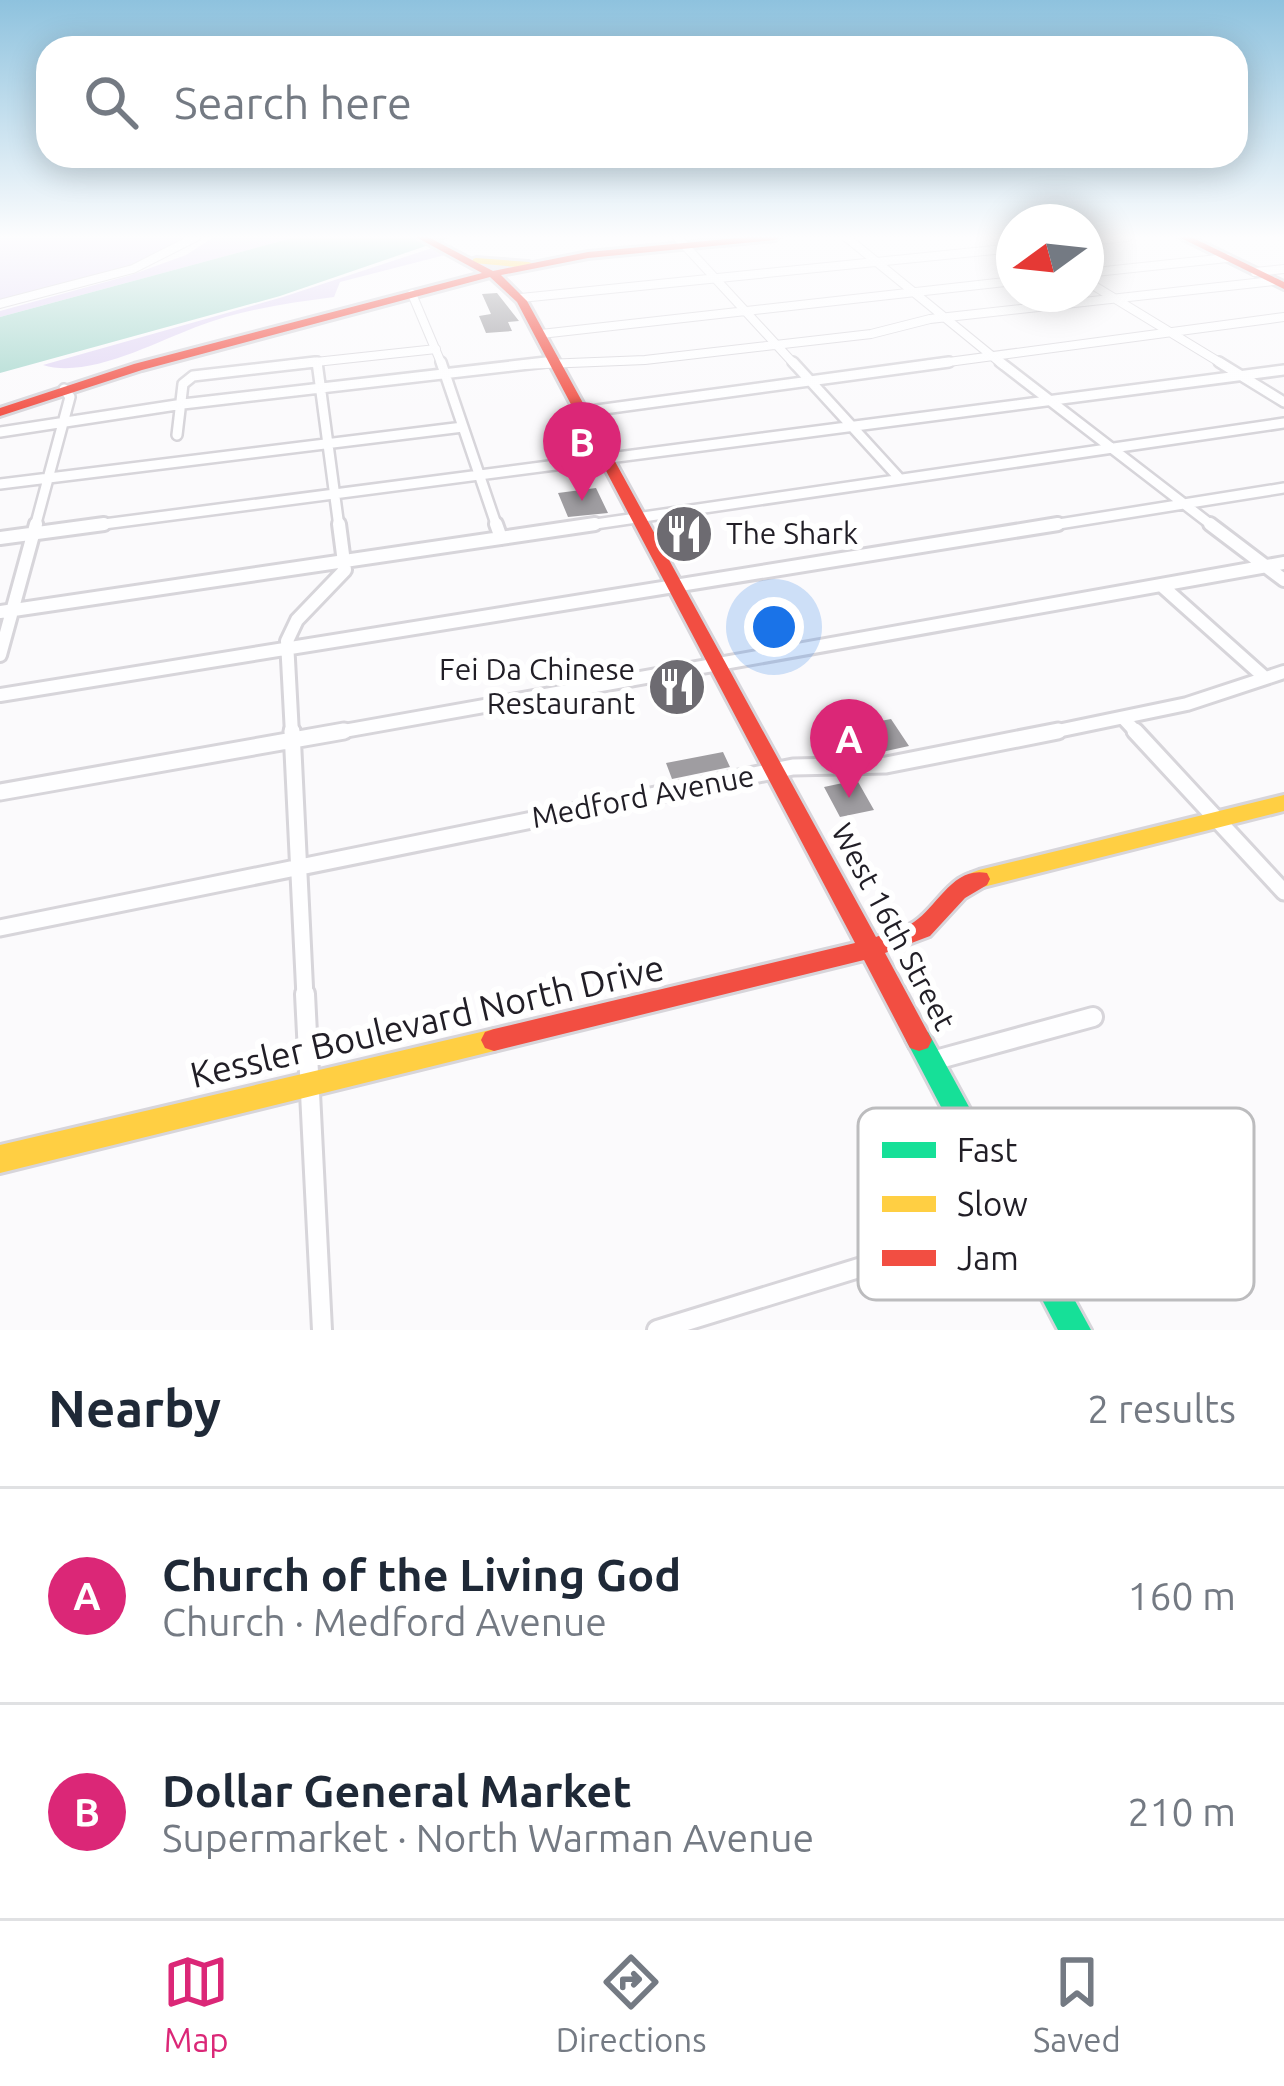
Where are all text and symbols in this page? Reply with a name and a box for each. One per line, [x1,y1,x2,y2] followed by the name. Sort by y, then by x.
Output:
[36,36,1248,168] search box
[78,69,144,135] icon: search
[174,77,412,128] text: Search here
[996,204,1104,312] north arrow
[543,402,621,501] pin: B
[653,503,715,565] restaurant icon: The Shark
[726,516,858,550] place label: The Shark
[744,597,804,657] your location
[439,652,635,720] place label: Fei Da Chinese Restaurant
[646,656,708,718] restaurant icon: Fei Da Chinese Restaurant
[810,699,888,798] pin: A
[529,758,757,834] street label: Medford Avenue
[825,817,963,1036] street label: West 16th Street
[186,946,668,1095] street label: Kessler Boulevard North Drive
[858,1108,1254,1300] legend
[957,1131,1017,1168] text: Fast
[957,1185,1028,1222] text: Slow
[957,1239,1019,1276] text: Jam
[48,1379,221,1437] text: Nearby
[1087,1387,1236,1430] text: 2 results
[162,1549,681,1600] text: Church of the Living God
[73,1574,101,1617] text: A
[1127,1574,1236,1617] text: 160 m
[162,1600,607,1643] text: Church · Medford Avenue
[162,1765,632,1816] text: Dollar General Market
[74,1790,100,1833] text: B
[1127,1790,1236,1833] text: 210 m
[162,1816,814,1859] text: Supermarket · North Warman Avenue
[163,1949,229,2058] tab: Map
[556,1949,706,2058] tab: Directions
[1033,1949,1121,2058] tab: Saved

